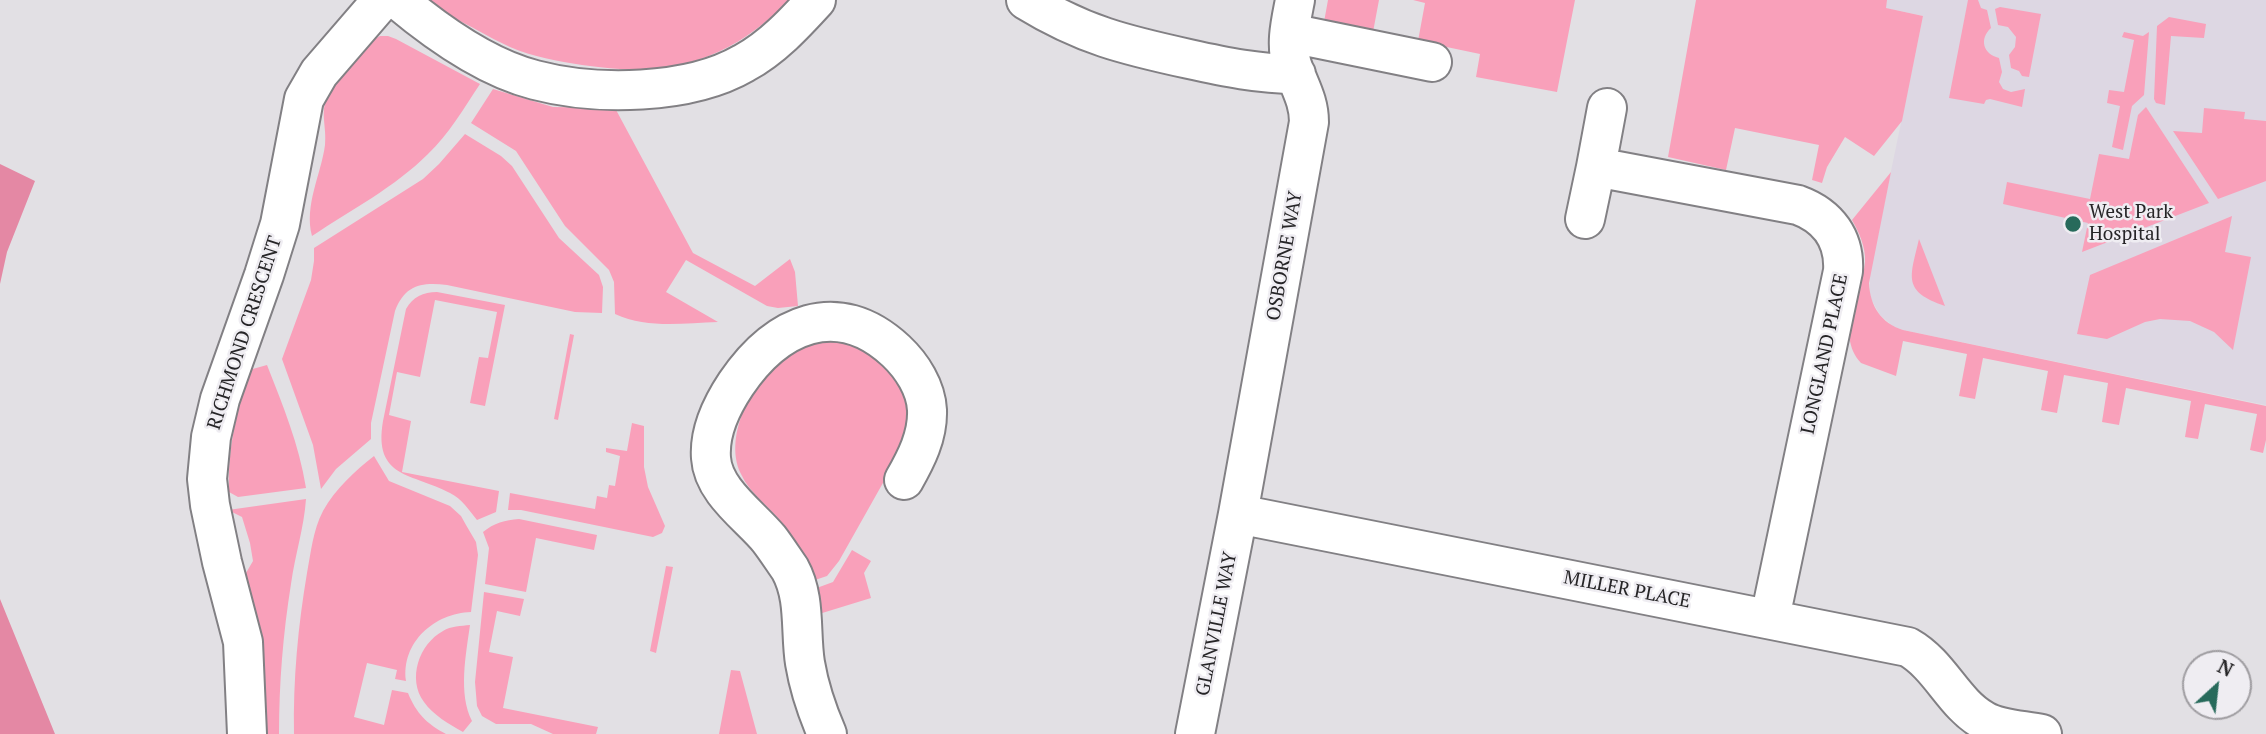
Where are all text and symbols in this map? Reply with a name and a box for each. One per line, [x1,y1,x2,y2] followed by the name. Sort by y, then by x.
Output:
[1262,189,1308,323] street label: OSBORNE WAY
[2089,202,2173,246] place label: West Park Hospital
[2063,214,2083,234] marker: West Park Hospital
[203,233,287,433] street label: RICHMOND CRESCENT
[1797,272,1853,436] street label: LONGLAND PLACE
[1192,550,1242,698] street label: GLANVILLE WAY
[1562,567,1692,613] street label: MILLER PLACE
[2182,650,2252,720] north arrow
[2214,653,2238,682] text: N

